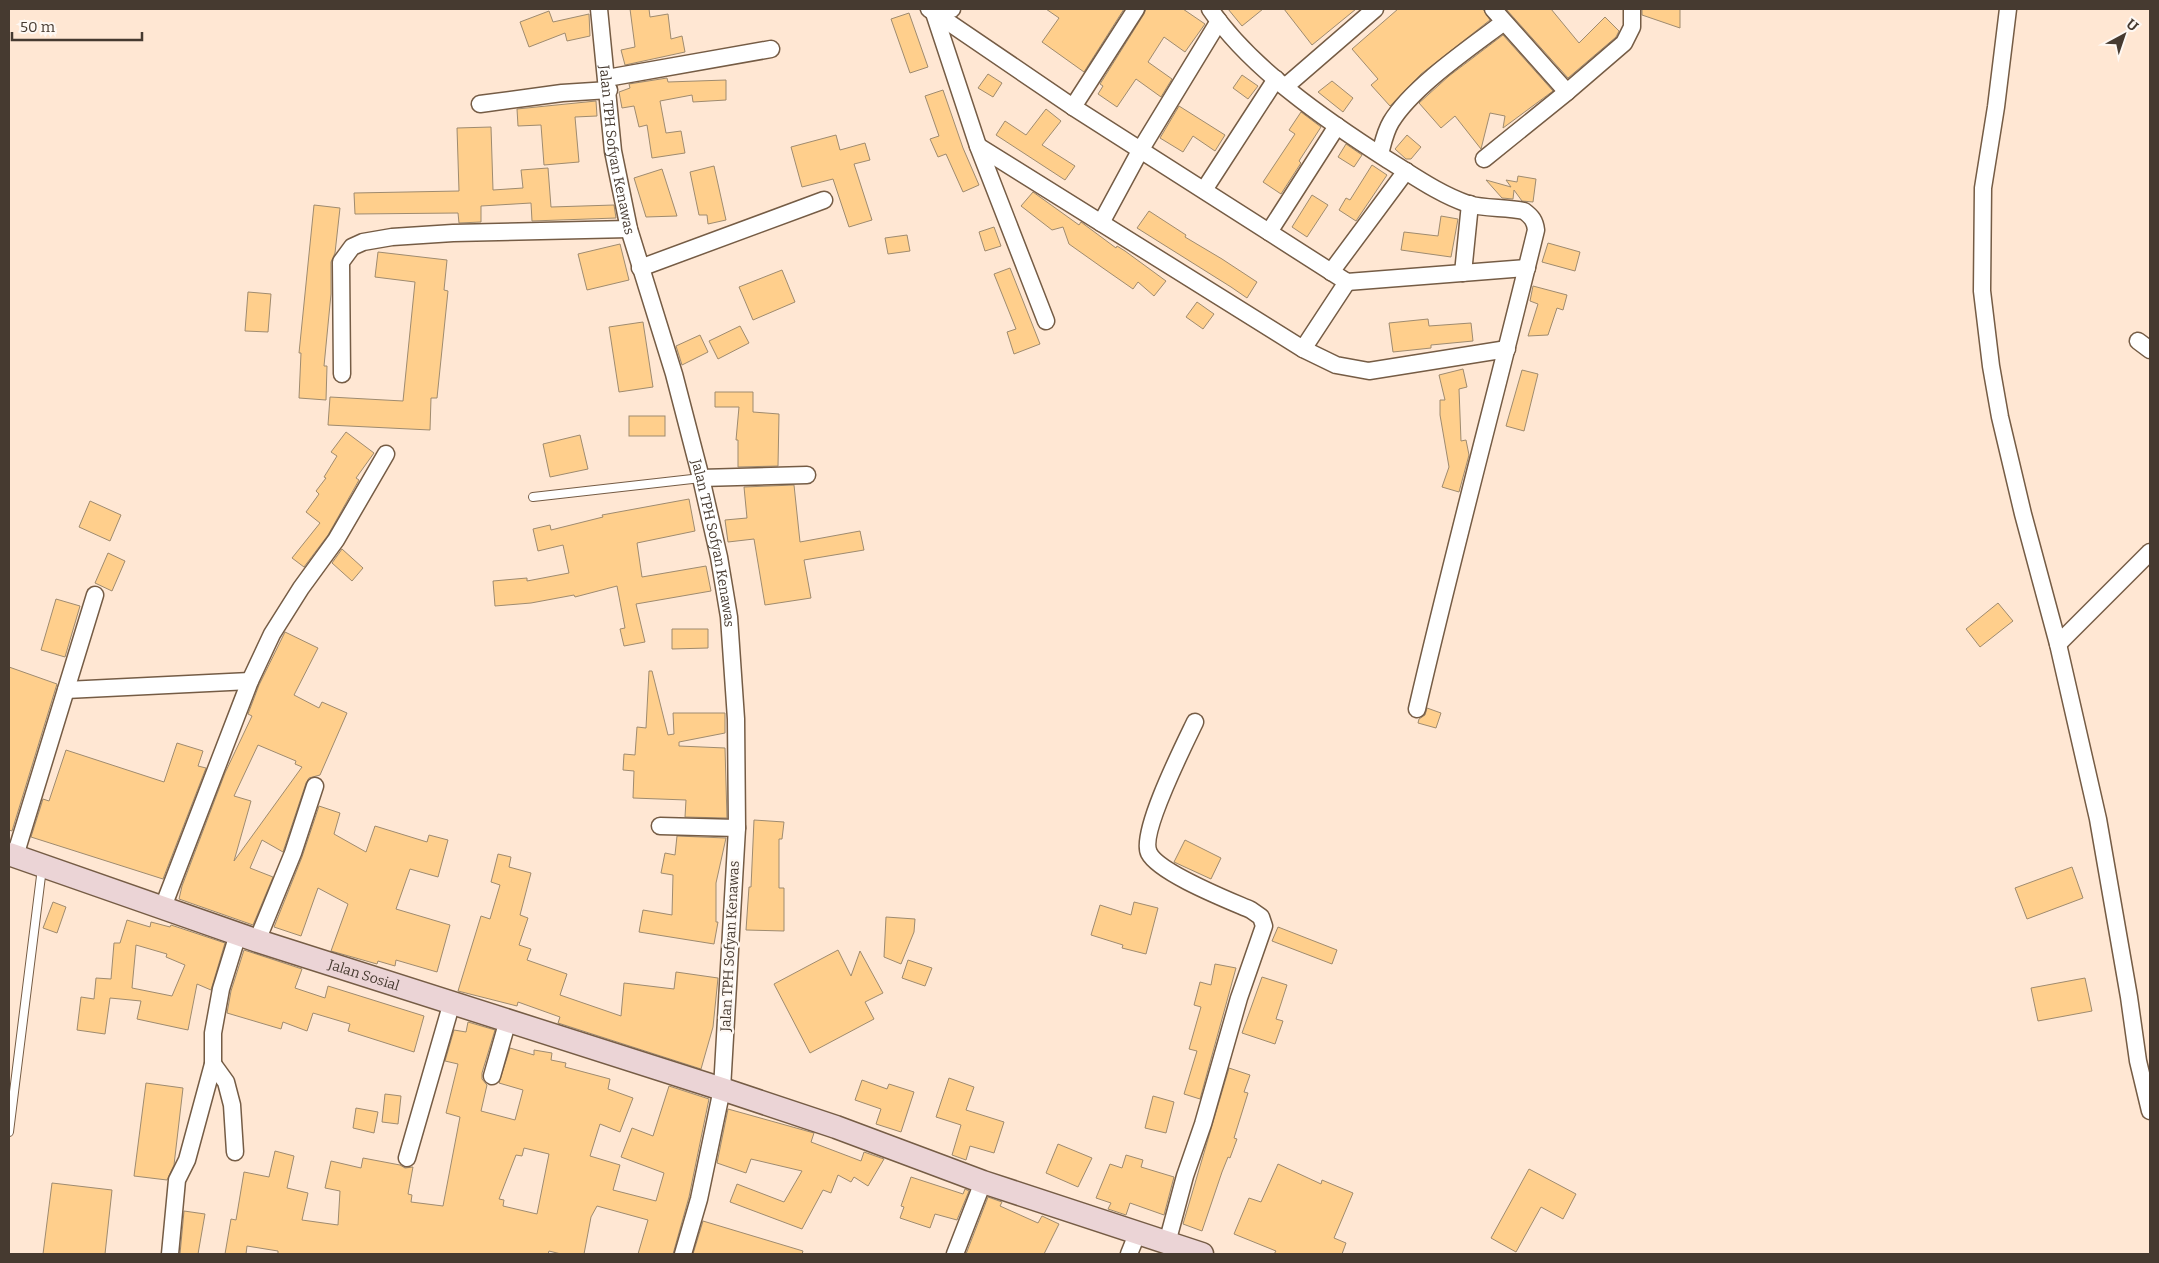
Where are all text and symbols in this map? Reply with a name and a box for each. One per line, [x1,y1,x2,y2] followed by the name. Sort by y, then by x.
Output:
[12,10,142,42] scale bar
[2099,10,2149,60] north arrow
[2123,16,2142,36] text: U
[20,18,56,36] text: 50 m
[596,63,639,237] street label: Jalan TPH Sofyan Kenawas
[688,456,738,628] street label: Jalan TPH Sofyan Kenawas
[717,860,743,1033] street label: Jalan TPH Sofyan Kenawas
[325,955,402,994] street label: Jalan Sosial

